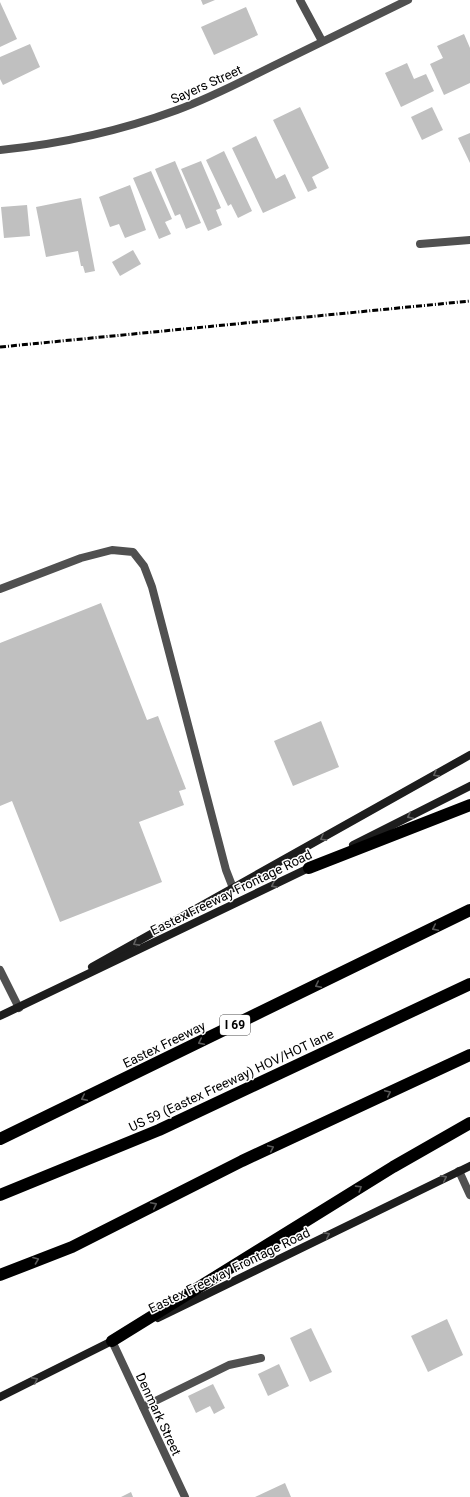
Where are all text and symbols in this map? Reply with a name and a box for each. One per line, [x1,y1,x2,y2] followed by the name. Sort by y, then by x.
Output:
[168,62,244,107] street label: Sayers Street
[433,770,440,777] one-way arrow
[407,811,415,819] one-way arrow
[320,833,327,841] one-way arrow
[148,847,314,938] street label: Eastex Freeway Frontage Road
[271,880,279,888] one-way arrow
[432,923,439,930] one-way arrow
[133,938,140,945] one-way arrow
[315,980,323,988] one-way arrow
[220,1015,250,1035] road number: I 69
[120,1018,208,1071] street label: Eastex Freeway
[126,1026,336,1135] street label: US 59 (Eastex Freeway) HOV/HOT lane
[198,1037,206,1044] one-way arrow
[384,1090,392,1098] one-way arrow
[81,1093,89,1101] one-way arrow
[266,1145,274,1153] one-way arrow
[440,1175,447,1183] one-way arrow
[355,1185,362,1193] one-way arrow
[150,1203,157,1210] one-way arrow
[146,1225,312,1316] street label: Eastex Freeway Frontage Road
[323,1232,331,1240] one-way arrow
[33,1257,40,1265] one-way arrow
[133,1370,184,1458] street label: Denmark Street
[31,1377,38,1384] one-way arrow

